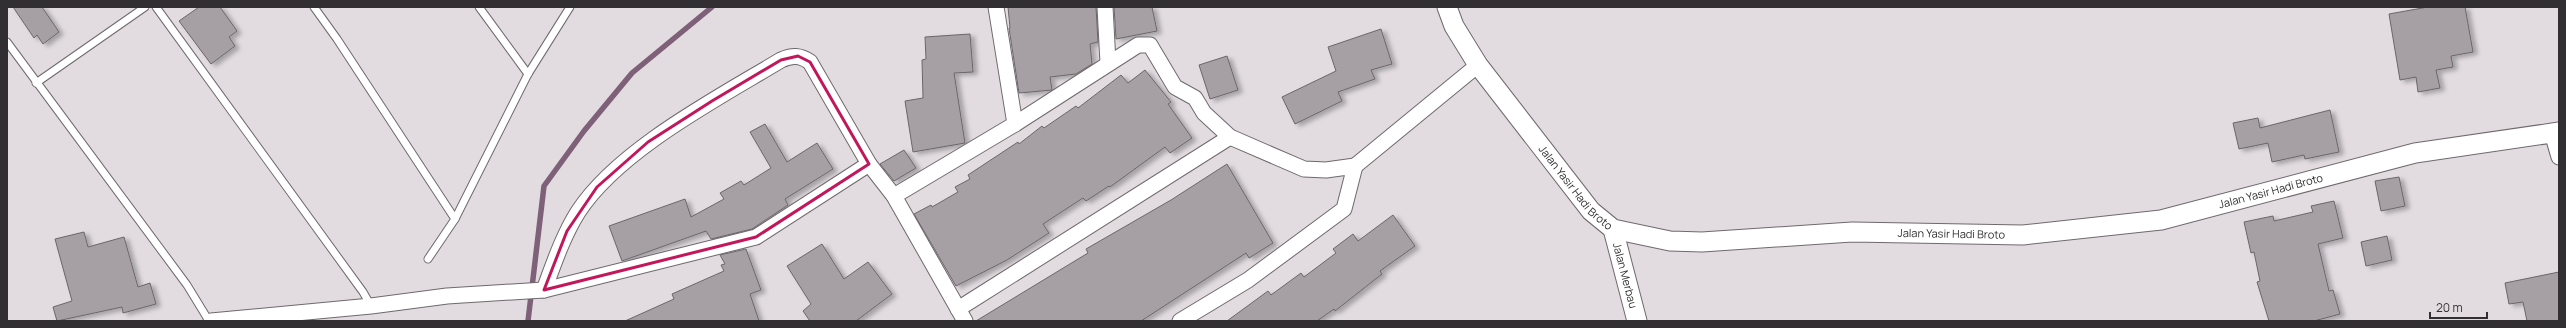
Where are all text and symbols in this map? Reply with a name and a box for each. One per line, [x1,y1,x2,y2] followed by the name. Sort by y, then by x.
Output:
[1536,142,1617,233] street label: Jalan Yasir Hadi Broto
[2217,170,2325,212] street label: Jalan Yasir Hadi Broto
[1897,225,2006,242] street label: Jalan Yasir Hadi Broto
[1610,241,1641,310] street label: Jalan Merbau
[2430,294,2487,320] scale bar
[2436,299,2463,316] text: 20 m

